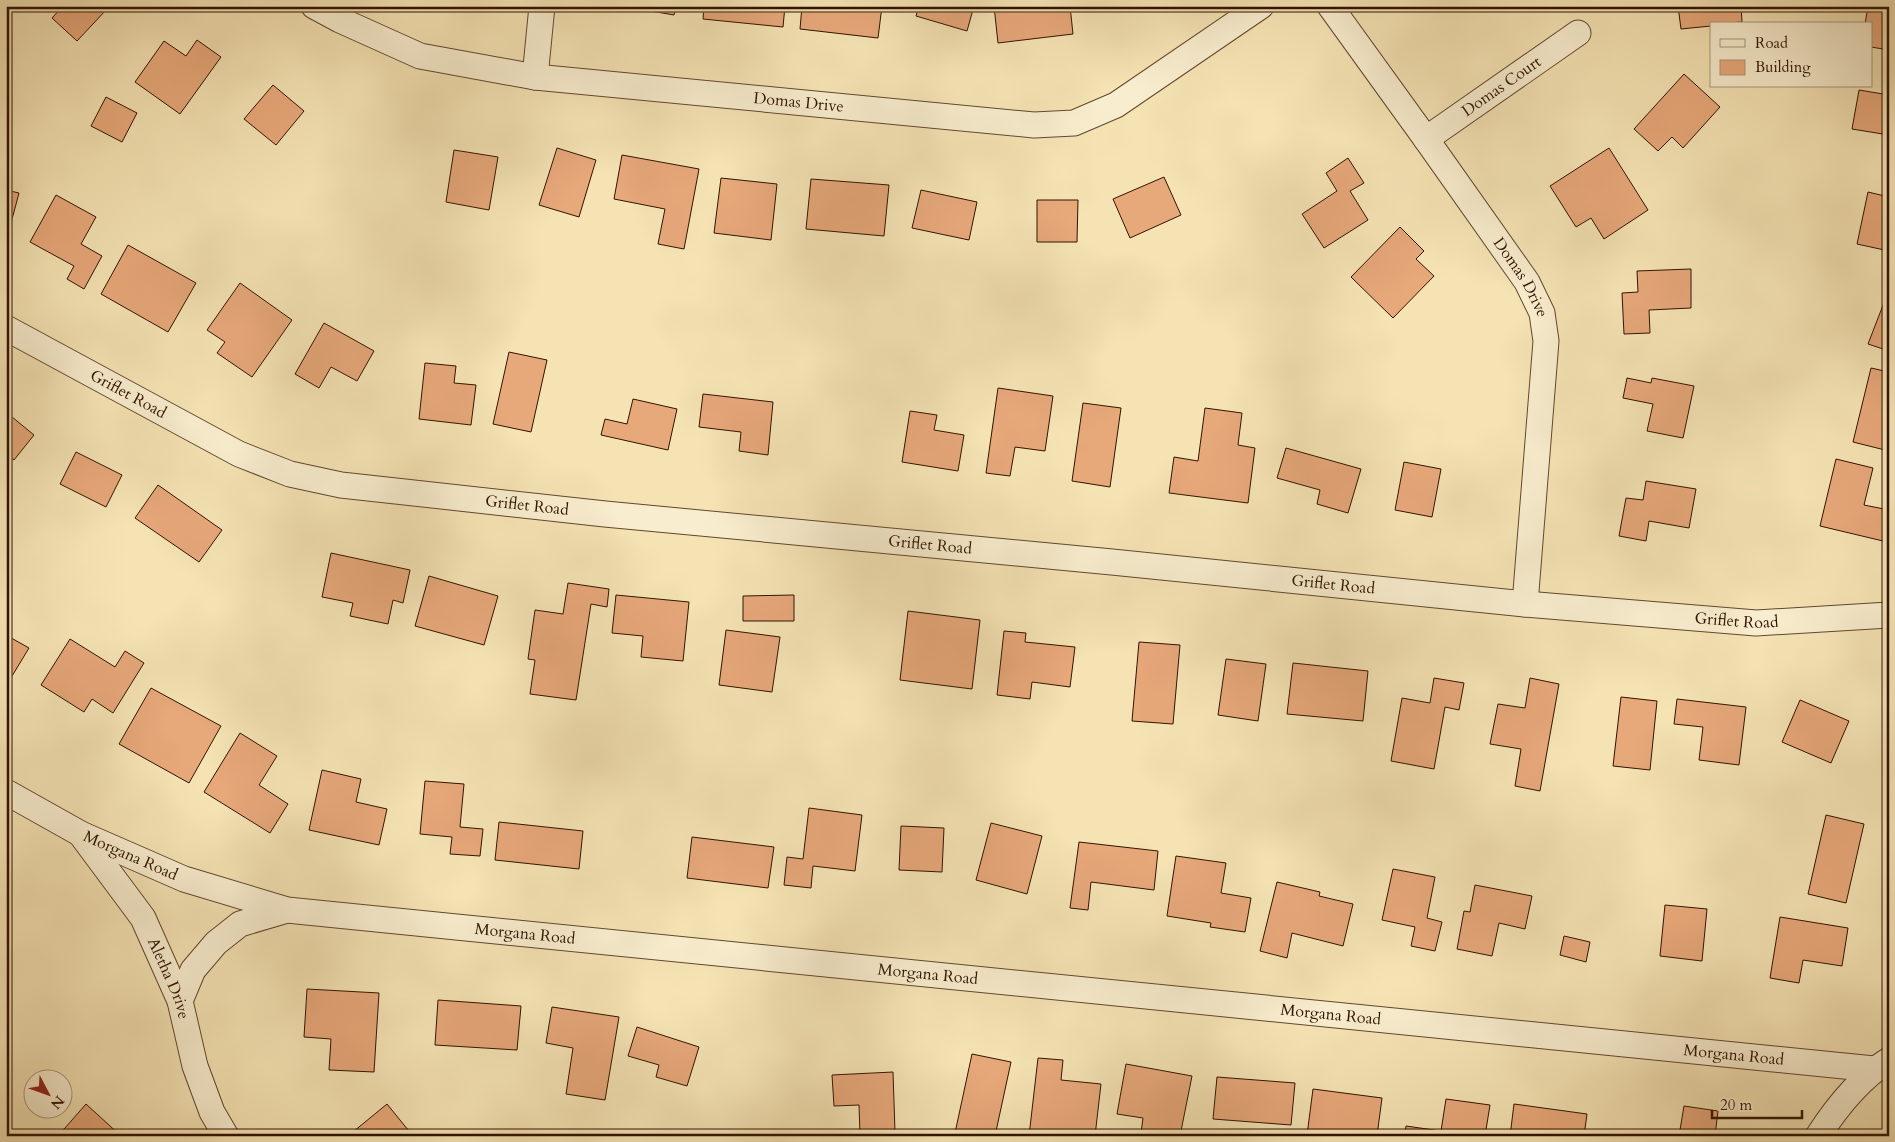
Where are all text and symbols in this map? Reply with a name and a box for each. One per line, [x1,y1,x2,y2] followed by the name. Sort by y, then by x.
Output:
[1710,22,1872,88] legend
[1755,33,1788,53] text: Road
[1457,51,1546,122] street label: Domas Court
[1755,57,1811,77] text: Building
[753,87,845,118] street label: Domas Drive
[1488,233,1553,318] street label: Domas Drive
[86,364,171,424] street label: Griflet Road
[484,490,570,521] street label: Griflet Road
[887,530,973,560] street label: Griflet Road
[1290,569,1377,600] street label: Griflet Road
[1694,607,1779,634] street label: Griflet Road
[80,825,182,886] street label: Morgana Road
[474,918,577,950] street label: Morgana Road
[142,934,195,1021] street label: Aletha Drive
[877,958,980,990] street label: Morgana Road
[1280,999,1383,1031] street label: Morgana Road
[1683,1039,1786,1071] street label: Morgana Road
[22,1070,72,1120] north arrow
[1712,1087,1802,1119] scale bar
[46,1091,69,1113] text: N
[1720,1095,1752,1115] text: 20 m

